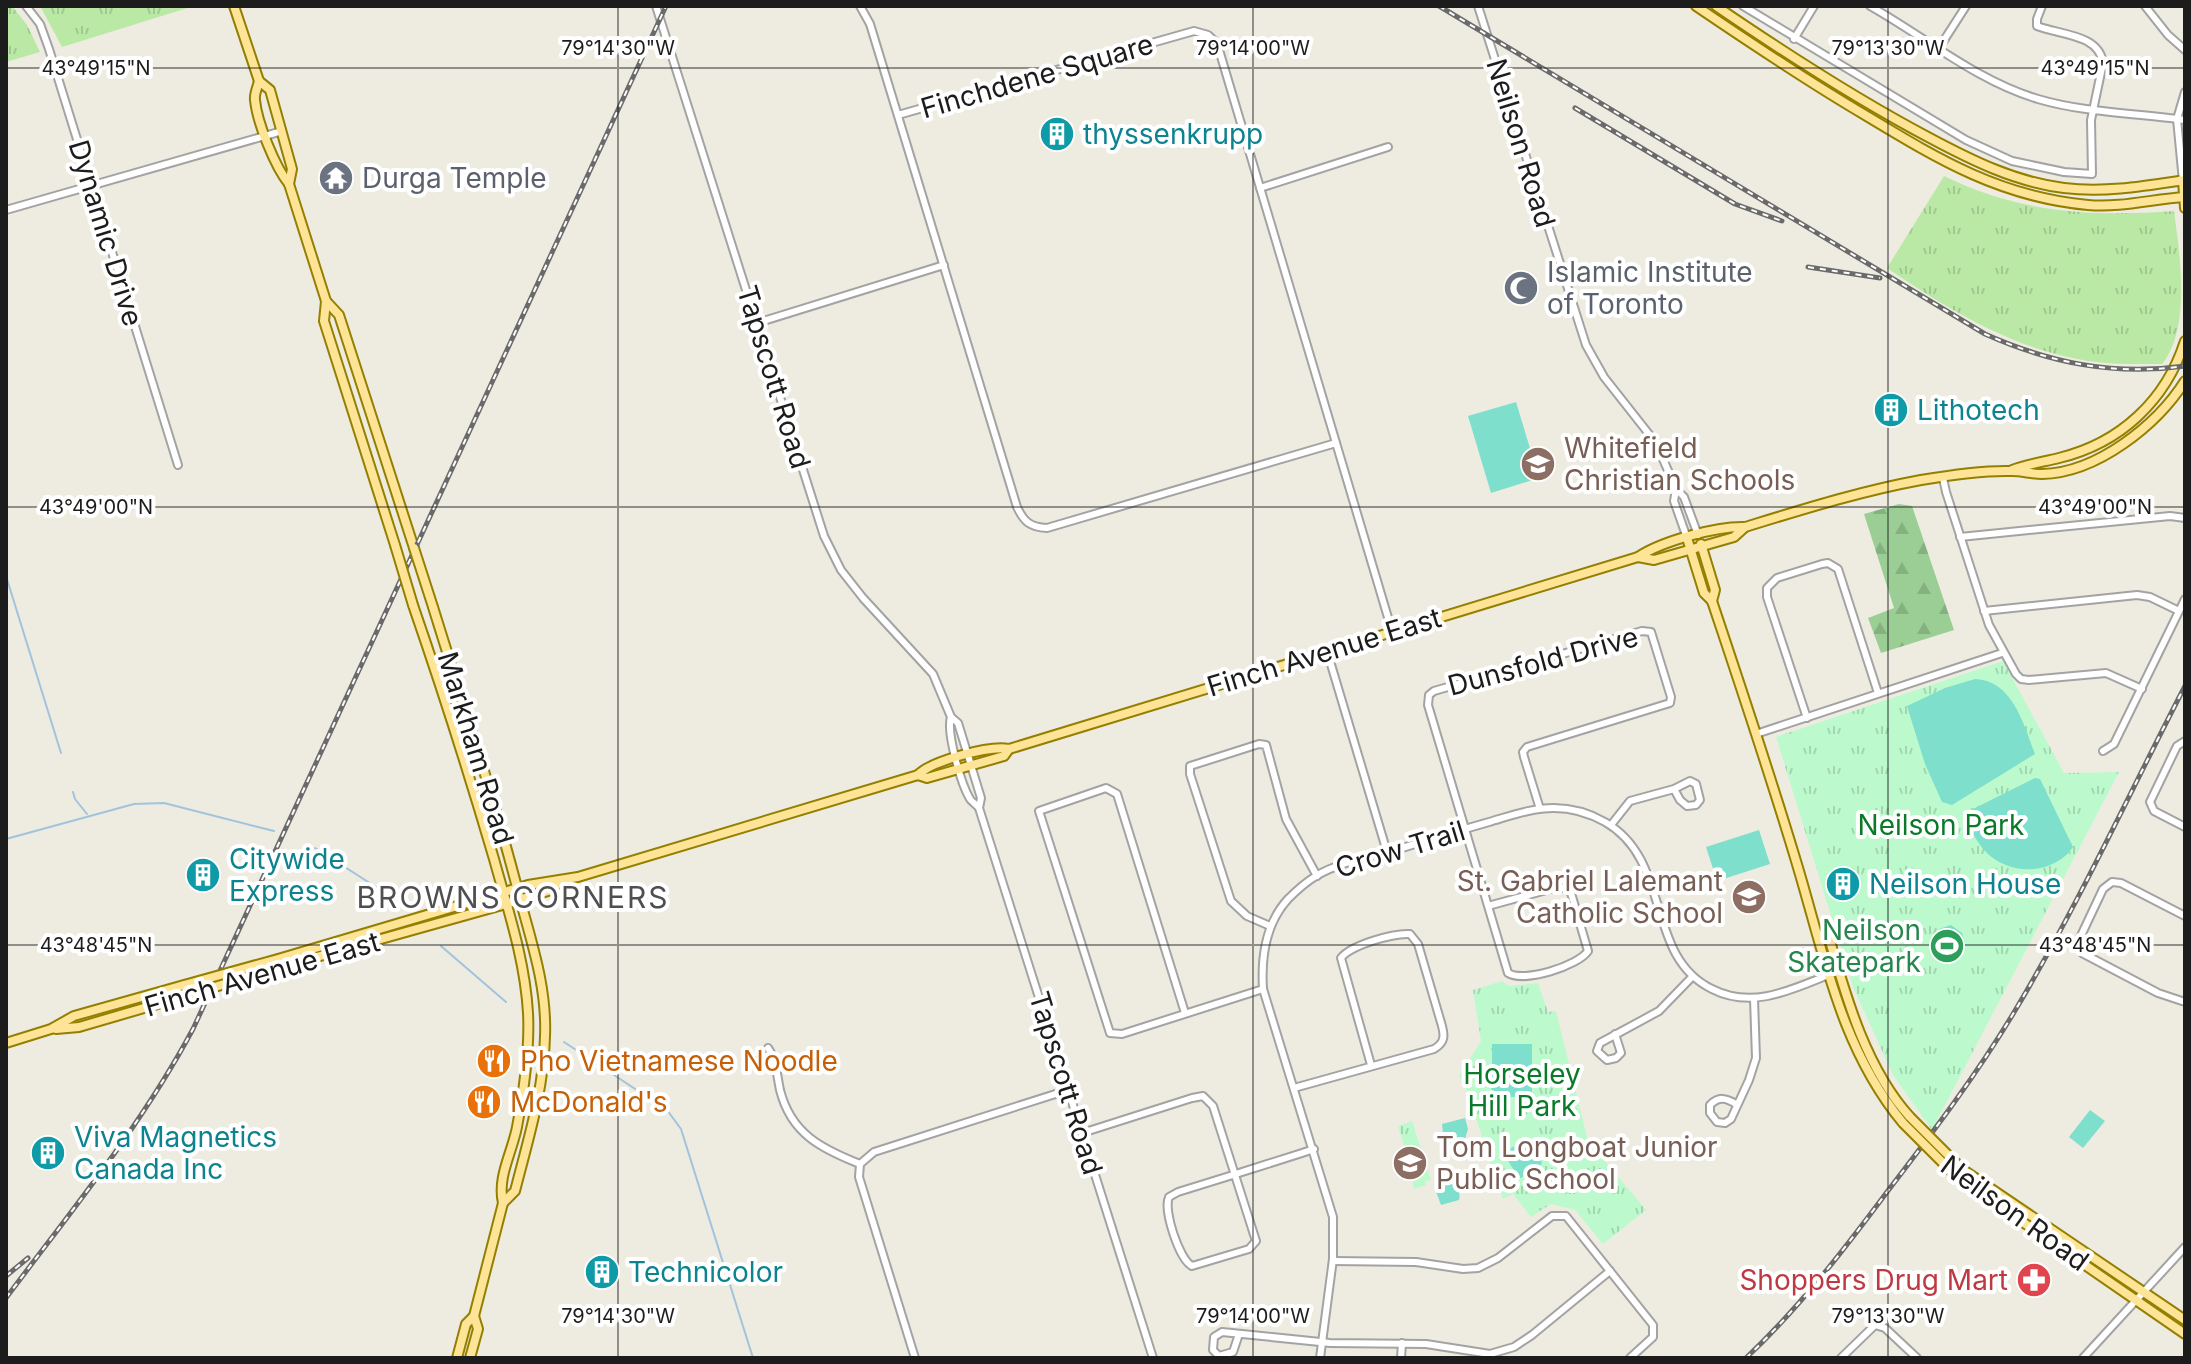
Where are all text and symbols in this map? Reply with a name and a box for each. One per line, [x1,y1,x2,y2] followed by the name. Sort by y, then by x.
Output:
[917,27,1157,125] street label: Finchdene Square
[561,36,675,60] text: 79°14'30"W
[1196,36,1310,60] text: 79°14'00"W
[1831,36,1945,60] text: 79°13'30"W
[1479,55,1563,231] street label: Neilson Road
[41,56,151,80] text: 43°49'15"N
[2040,56,2150,80] text: 43°49'15"N
[1038,115,1076,153] building icon: thyssenkrupp
[1083,117,1263,151] place label: thyssenkrupp
[62,136,150,330] street label: Dynamic Drive
[317,159,355,197] temple icon: Durga Temple
[362,161,547,195] place label: Durga Temple
[1547,255,1753,321] place label: Islamic Institute of Toronto
[1502,269,1540,307] mosque icon: Islamic Institute of Toronto
[730,281,818,473] street label: Tapscott Road
[1872,391,1910,429] building icon: Lithotech
[1917,393,2040,427] place label: Lithotech
[1564,431,1795,497] place label: Whitefield Christian Schools
[1519,445,1557,483] school or university icon: Whitefield Christian Schools
[39,495,153,519] text: 43°49'00"N
[2038,495,2152,519] text: 43°49'00"N
[1203,600,1445,704] street label: Finch Avenue East
[1444,619,1642,703] street label: Dunsfold Drive
[431,648,521,848] street label: Markham Road
[1858,808,2024,842] park label: Neilson Park
[1331,813,1469,885] street label: Crow Trail
[229,842,345,908] place label: Citywide Express
[184,856,222,894] building icon: Citywide Express
[1457,864,1723,930] place label: St. Gabriel Lalemant Catholic School
[1824,865,1862,903] building icon: Neilson House
[1869,867,2061,901] place label: Neilson House
[1730,878,1768,916] school or university icon: St. Gabriel Lalemant Catholic School
[356,879,670,915] district label: BROWNS CORNERS
[1787,913,1921,979] place label: Neilson Skatepark
[141,924,383,1024] street label: Finch Avenue East
[1928,927,1966,965] sports icon: Neilson Skatepark
[40,933,152,957] text: 43°48'45"N
[2039,933,2151,957] text: 43°48'45"N
[1022,987,1110,1179] street label: Tapscott Road
[475,1042,513,1080] restaurant icon: Pho Vietnamese Noodle
[520,1044,838,1078] place label: Pho Vietnamese Noodle
[1463,1057,1581,1123] park label: Horseley Hill Park
[465,1083,503,1121] restaurant icon: McDonald's
[510,1085,668,1119] place label: McDonald's
[74,1120,277,1186] place label: Viva Magnetics Canada Inc
[1436,1130,1718,1196] place label: Tom Longboat Junior Public School
[29,1134,67,1172] building icon: Viva Magnetics Canada Inc
[1391,1144,1429,1182] school or university icon: Tom Longboat Junior Public School
[1934,1148,2096,1278] street label: Neilson Road
[583,1253,621,1291] building icon: Technicolor
[628,1255,783,1289] place label: Technicolor
[2015,1261,2053,1299] pharmacy icon: Shoppers Drug Mart
[1739,1263,2008,1297] place label: Shoppers Drug Mart
[561,1304,675,1328] text: 79°14'30"W
[1196,1304,1310,1328] text: 79°14'00"W
[1831,1304,1945,1328] text: 79°13'30"W

